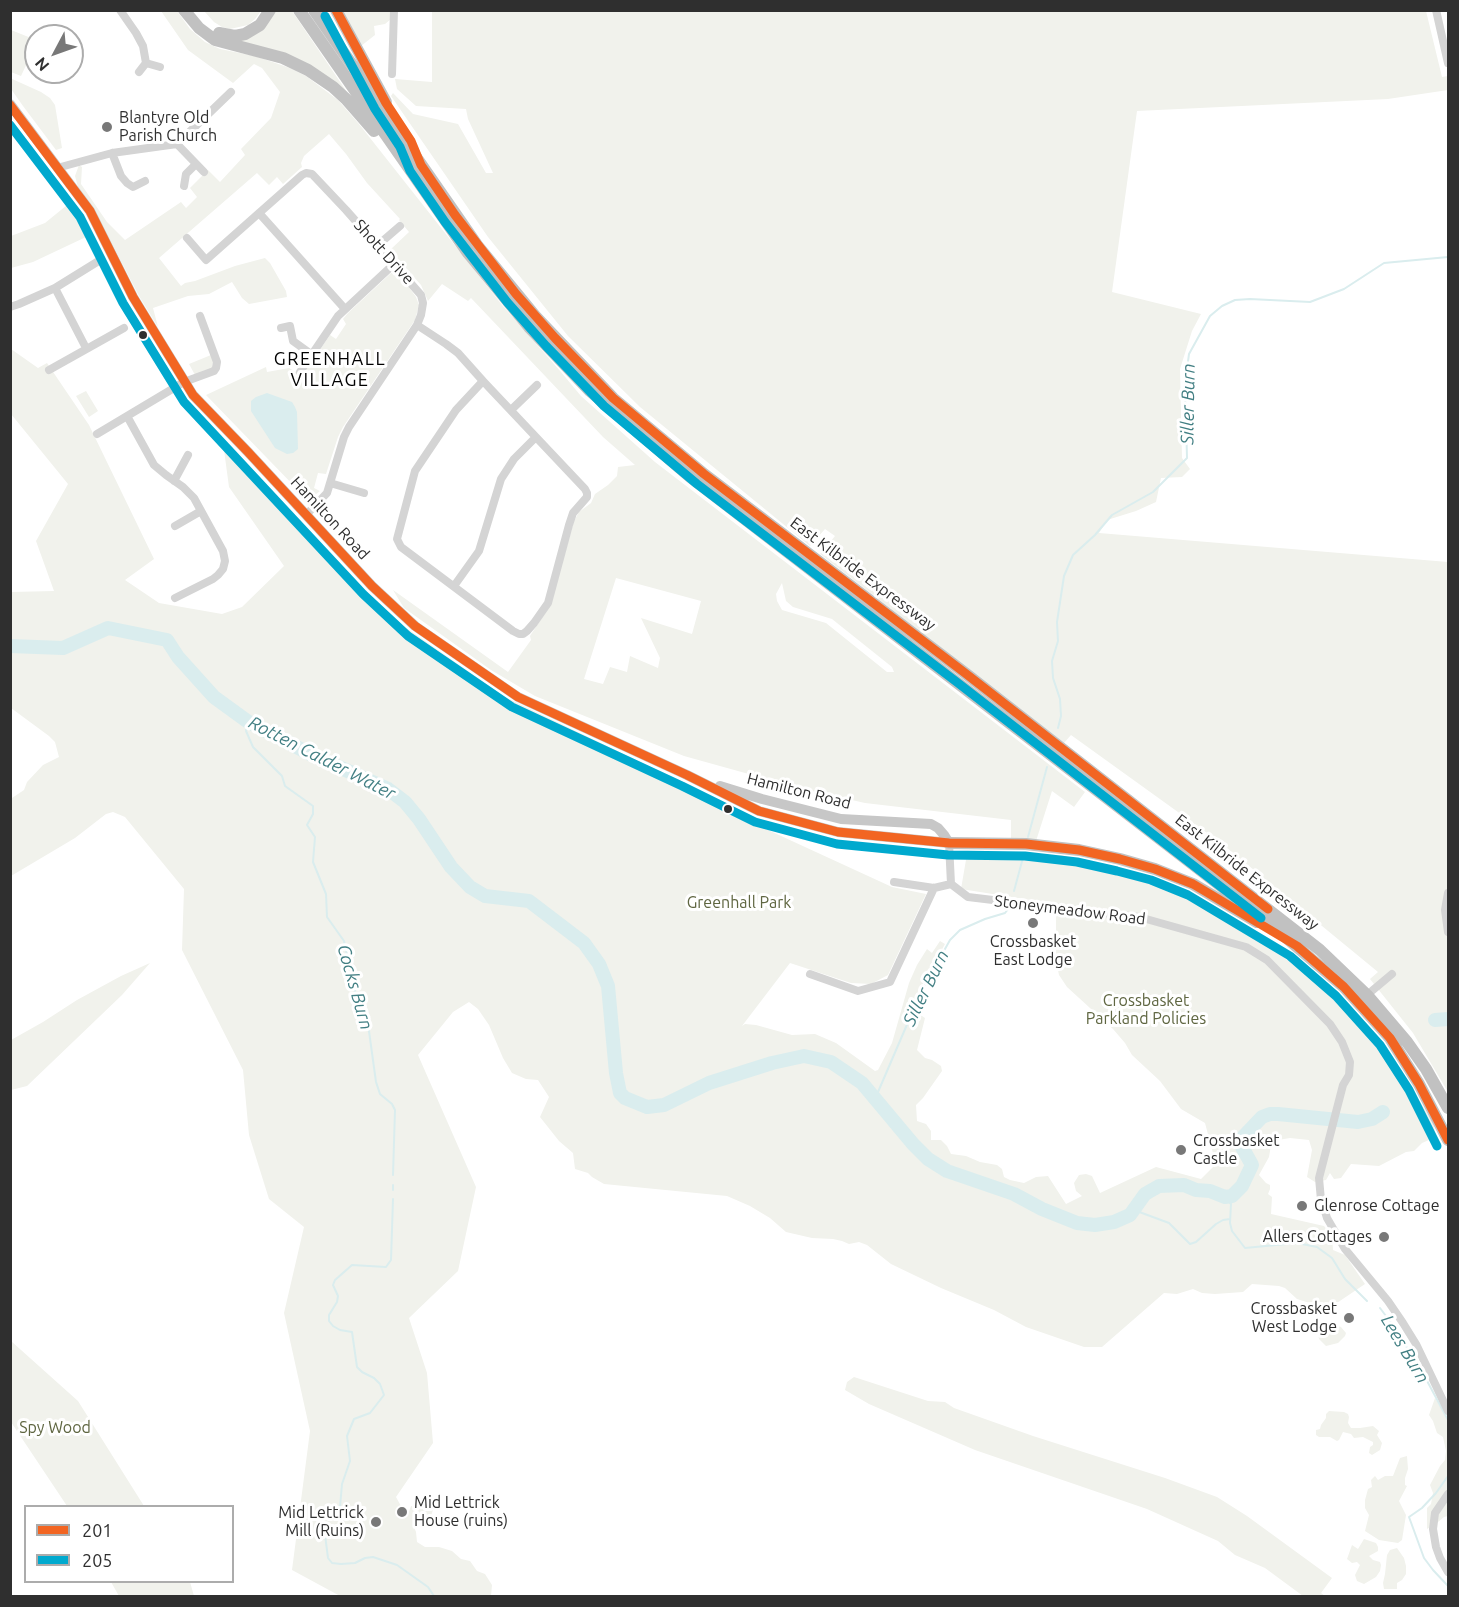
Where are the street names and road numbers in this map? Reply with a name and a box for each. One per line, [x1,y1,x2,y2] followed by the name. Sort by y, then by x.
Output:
[350,215,418,289] street label: Shott Drive
[287,472,373,564] street label: Hamilton Road
[787,513,939,635] street label: East Kilbride Expressway
[745,769,853,813] street label: Hamilton Road
[1171,810,1323,934] street label: East Kilbride Expressway
[993,891,1147,929] street label: Stoneymeadow Road

